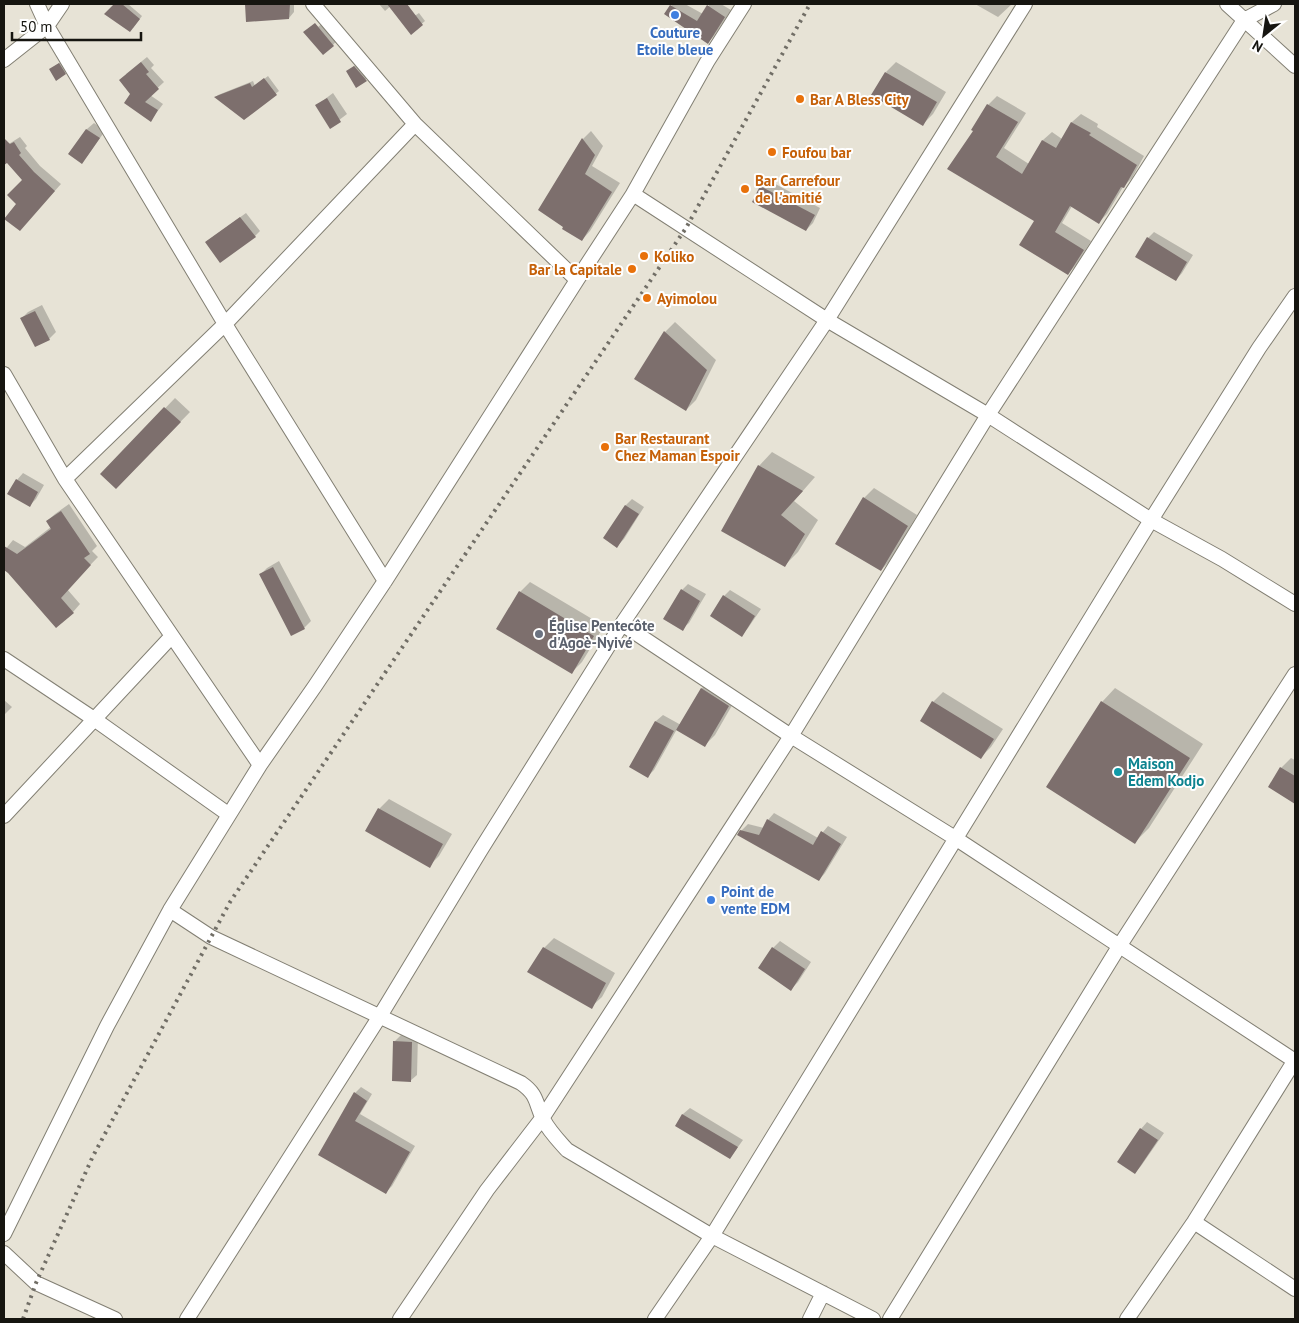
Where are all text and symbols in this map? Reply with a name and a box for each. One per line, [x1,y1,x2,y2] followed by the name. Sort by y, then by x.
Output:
[669,9,681,21] marker: Couture Etoile bleue
[12,10,141,42] scale bar
[1239,10,1289,60] north arrow
[20,17,53,36] text: 50 m
[637,23,714,59] place label: Couture Etoile bleue
[1249,36,1266,56] text: N
[810,90,909,109] place label: Bar A Bless City
[794,93,806,105] marker: Bar A Bless City
[782,143,852,162] place label: Foufou bar
[766,146,778,158] marker: Foufou bar
[755,171,841,207] place label: Bar Carrefour de l'amitié
[739,183,751,195] marker: Bar Carrefour de l'amitié
[654,247,694,266] place label: Koliko
[638,250,650,262] marker: Koliko
[529,260,622,279] place label: Bar la Capitale
[626,263,638,275] marker: Bar la Capitale
[657,289,717,308] place label: Ayimolou
[641,292,653,304] marker: Ayimolou
[615,429,741,465] place label: Bar Restaurant Chez Maman Espoir
[599,441,611,453] marker: Bar Restaurant Chez Maman Espoir
[549,616,655,652] place label: Église Pentecôte d'Agoè-Nyivé
[533,628,545,640] marker: Église Pentecôte d'Agoè-Nyivé
[1128,754,1204,790] place label: Maison Edem Kodjo
[1112,766,1124,778] marker: Maison Edem Kodjo
[720,882,790,918] place label: Point de vente EDM
[705,894,717,906] marker: Point de vente EDM

